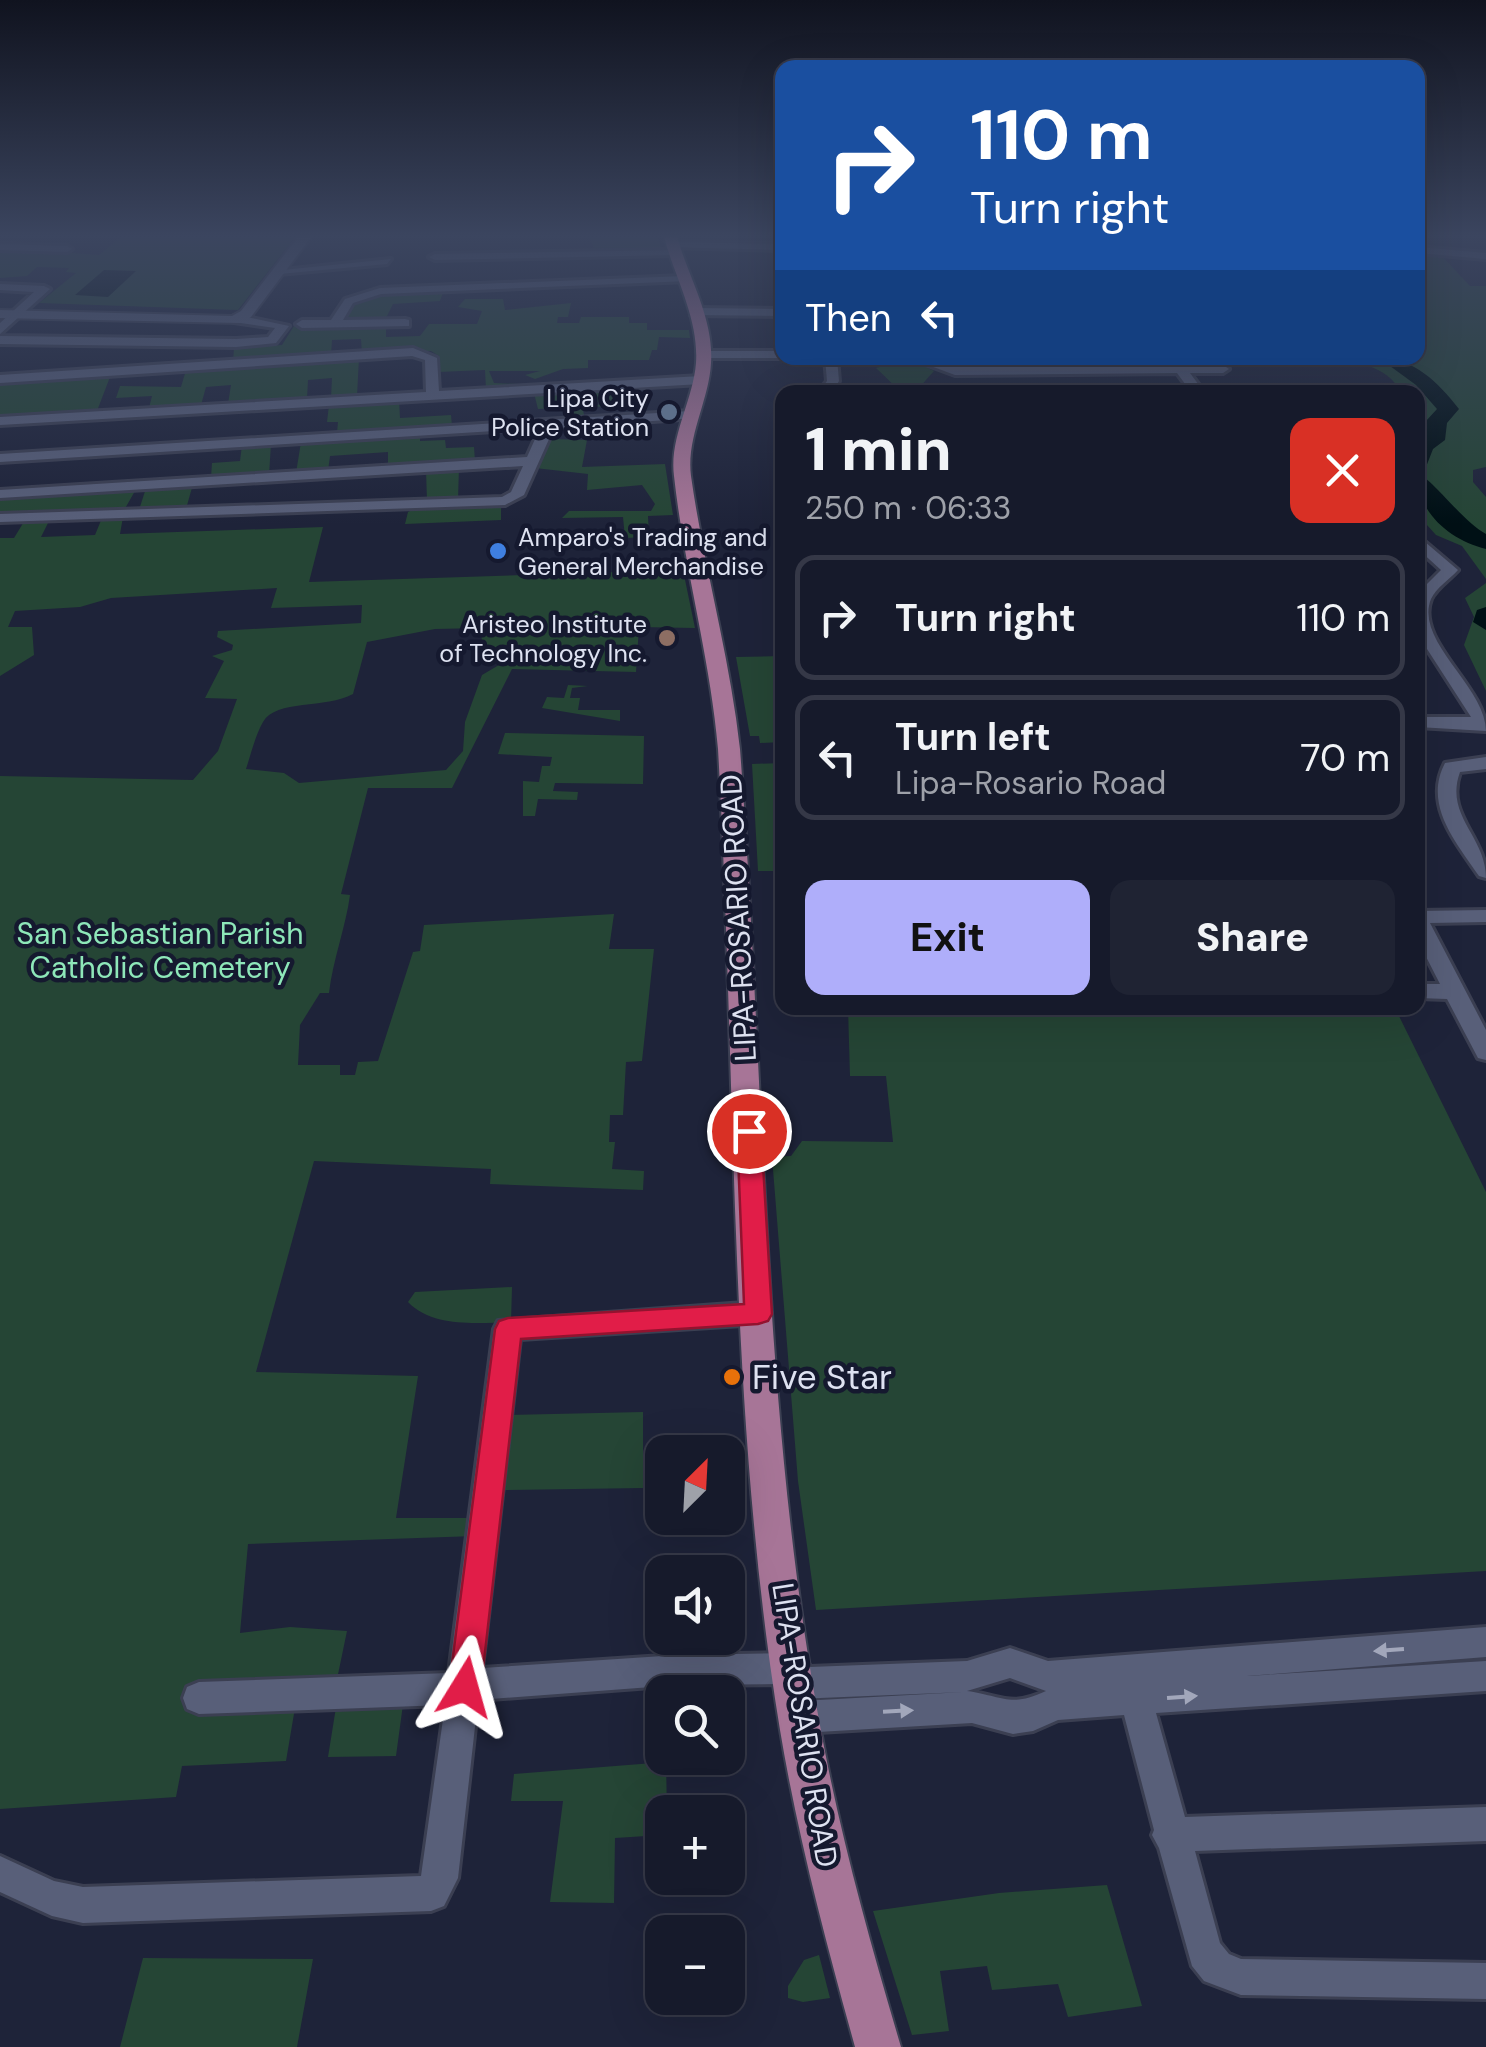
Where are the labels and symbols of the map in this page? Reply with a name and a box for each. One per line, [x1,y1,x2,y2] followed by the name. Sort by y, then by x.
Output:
[491,382,649,444] place label: Lipa City Police Station
[658,401,680,423] marker: Lipa City Police Station
[518,521,768,583] place label: Amparo's Trading and General Merchandise
[487,540,509,562] marker: Amparo's Trading and General Merchandise
[439,608,647,670] place label: Aristeo Institute of Technology Inc.
[656,627,678,649] marker: Aristeo Institute of Technology Inc.
[711,774,765,1062] street label: LIPA-ROSARIO ROAD
[17,914,303,987] park label: San Sebastian Parish Catholic Cemetery
[707,1089,792,1174] pin
[752,1354,892,1400] place label: Five Star
[721,1366,743,1388] marker: Five Star
[645,1435,745,1535] north arrow
[763,1580,847,1870] street label: LIPA-ROSARIO ROAD
[413,1635,517,1739] position arrow
[1372,1642,1404,1658] one-way arrow
[1166,1688,1198,1704] one-way arrow
[883,1703,915,1719] one-way arrow

